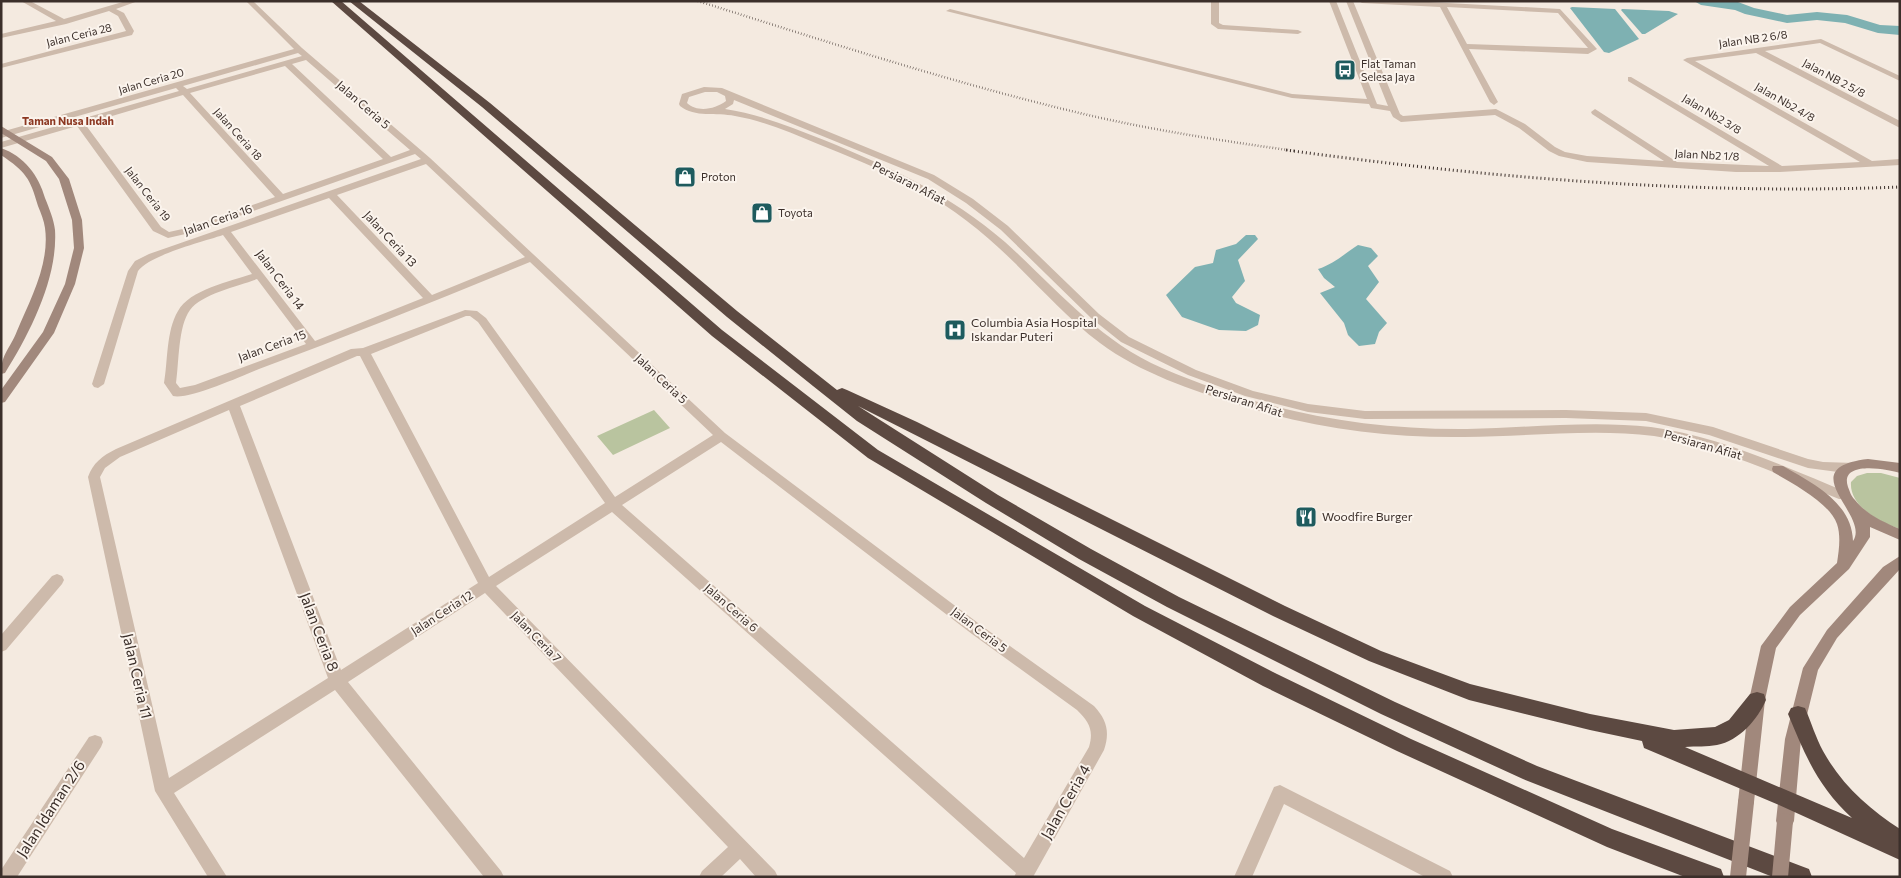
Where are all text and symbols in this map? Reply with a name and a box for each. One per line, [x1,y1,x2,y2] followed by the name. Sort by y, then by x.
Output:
[45,20,114,50] street label: Jalan Ceria 28
[1718,27,1789,51] street label: Jalan NB 2 6/8
[1800,56,1868,101] street label: Jalan NB 2 5/8
[1361,57,1416,84] place label: Flat Taman Selesa Jaya
[1333,58,1357,82] bus stop icon: Flat Taman Selesa Jaya
[117,65,185,97] street label: Jalan Ceria 20
[333,77,393,132] street label: Jalan Ceria 5
[1753,79,1818,125] street label: Jalan Nb2 4/8
[1680,91,1744,137] street label: Jalan Nb2 3/8
[211,105,265,163] street label: Jalan Ceria 18
[22,114,114,127] district label: Taman Nusa Indah
[1674,146,1740,164] street label: Jalan Nb2 1/8
[871,158,948,207] street label: Persiaran Afiat
[122,164,174,224] street label: Jalan Ceria 19
[673,165,697,189] shop icon: Proton
[701,170,736,183] place label: Proton
[182,201,254,238] street label: Jalan Ceria 16
[750,201,774,225] shop icon: Toyota
[778,206,813,219] place label: Toyota
[361,207,420,270] street label: Jalan Ceria 13
[253,247,308,313] street label: Jalan Ceria 14
[971,315,1097,343] place label: Columbia Asia Hospital Iskandar Puteri
[943,318,967,342] hospital icon: Columbia Asia Hospital Iskandar Puteri
[236,326,308,365] street label: Jalan Ceria 15
[632,351,691,407] street label: Jalan Ceria 5
[1204,381,1285,419] street label: Persiaran Afiat
[1663,426,1744,462] street label: Persiaran Afiat
[1294,505,1318,529] restaurant icon: Woodfire Burger
[1322,509,1413,523] place label: Woodfire Burger
[701,580,761,635] street label: Jalan Ceria 6
[408,587,476,638] street label: Jalan Ceria 12
[297,590,343,674] street label: Jalan Ceria 8
[948,604,1010,656] street label: Jalan Ceria 5
[508,608,565,665] street label: Jalan Ceria 7
[119,631,157,720] street label: Jalan Ceria 11
[12,757,88,860] street label: Jalan Idaman 2/6
[1037,761,1094,842] street label: Jalan Ceria 4

